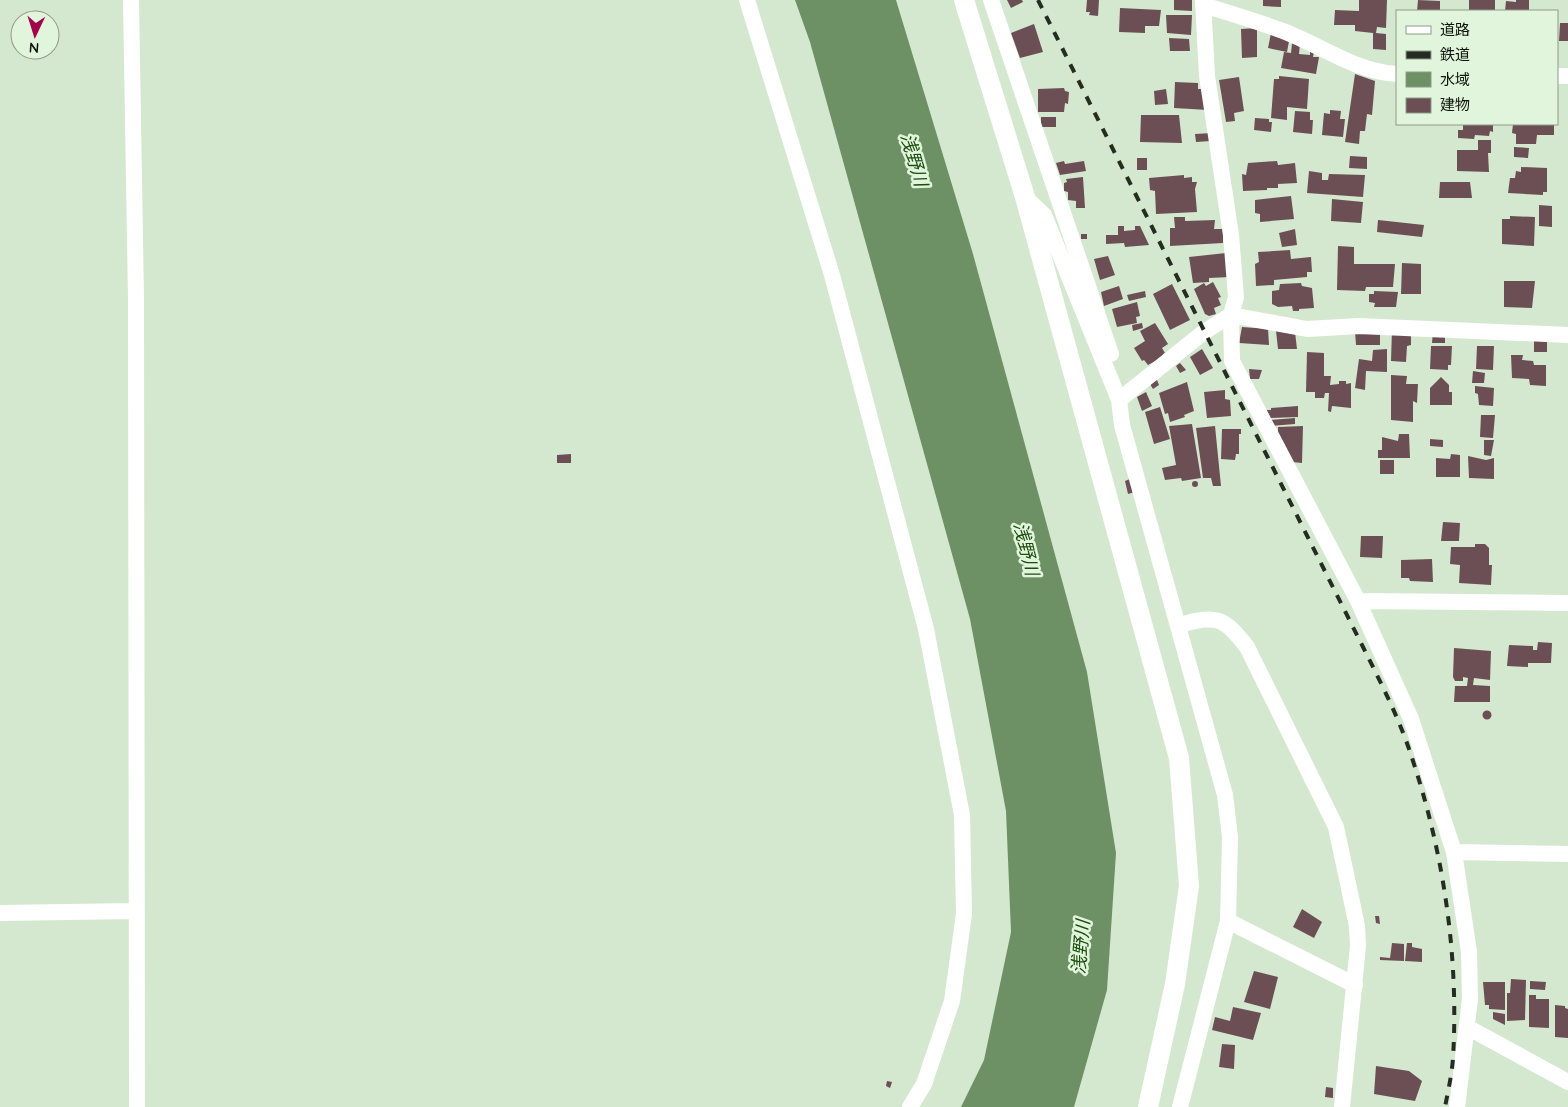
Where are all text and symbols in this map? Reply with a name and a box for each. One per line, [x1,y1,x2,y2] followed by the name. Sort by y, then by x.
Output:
[10,10,60,60] north arrow
[1396,10,1558,125] legend
[1440,20,1470,39] text: 道路
[28,39,40,57] text: N
[1440,45,1470,64] text: 鉄道
[1440,70,1470,89] text: 水域
[1440,95,1470,114] text: 建物
[896,131,934,191] water label: 浅野川
[1009,520,1045,580] water label: 浅野川
[1067,917,1094,975] water label: 浅野川

